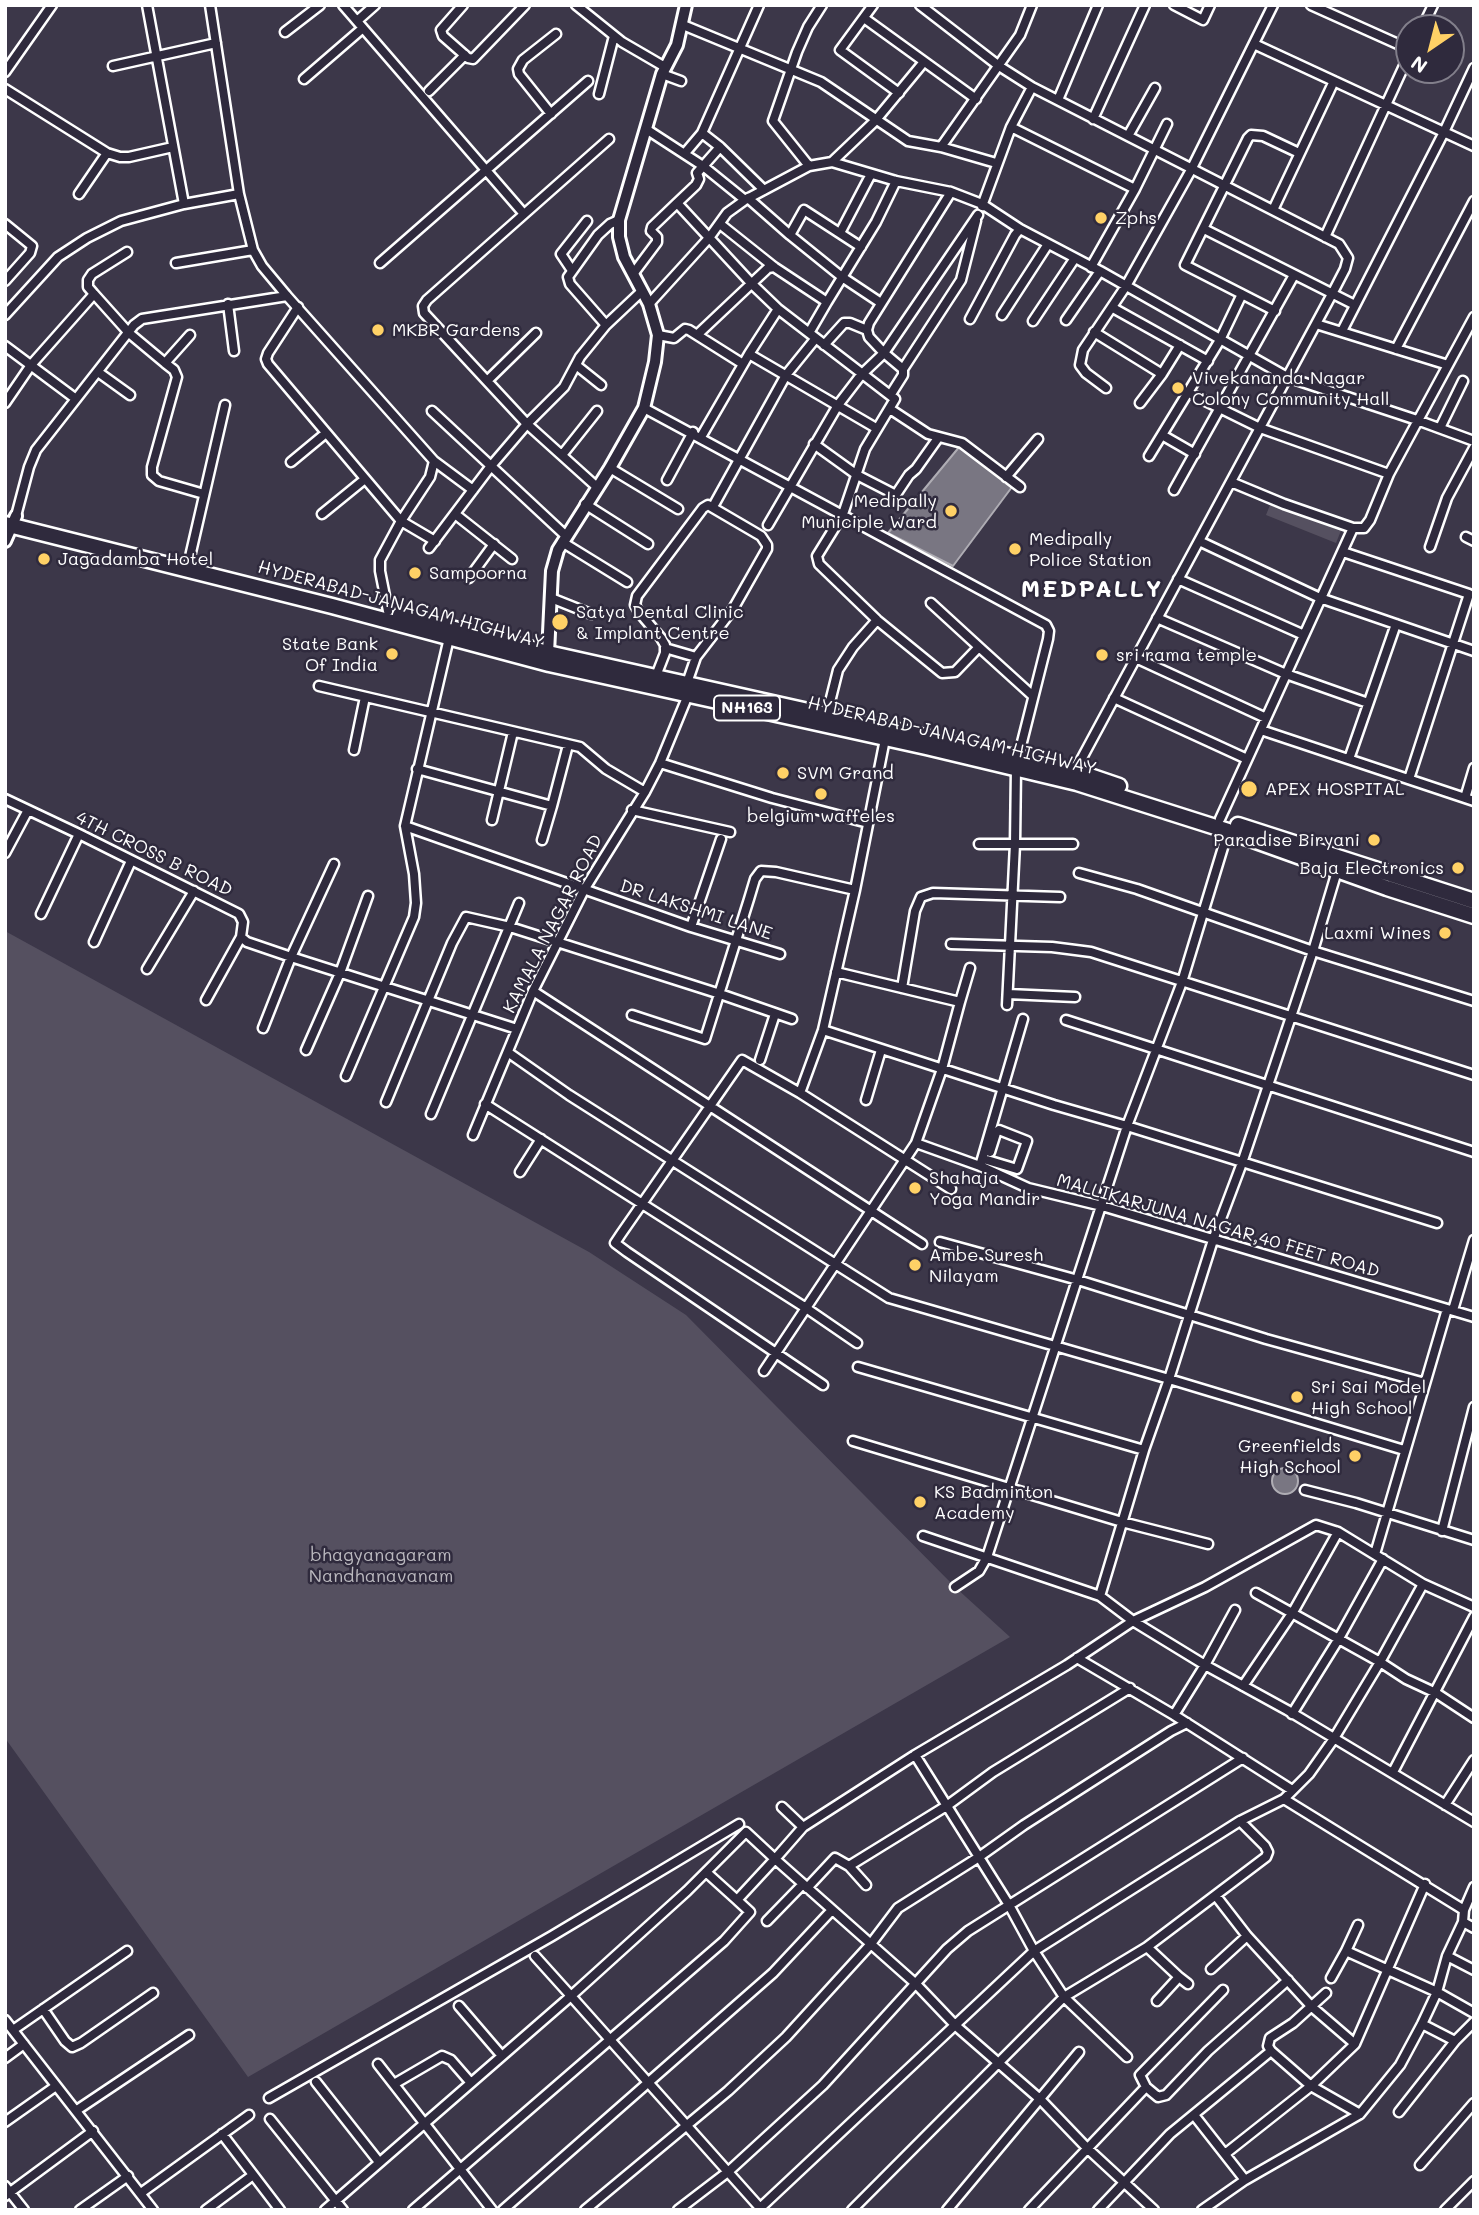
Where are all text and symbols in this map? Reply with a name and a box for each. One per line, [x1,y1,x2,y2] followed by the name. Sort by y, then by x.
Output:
[1395,14,1465,84] north arrow
[1406,51,1432,79] text: N
[1115,207,1157,229] place label: Zphs
[1093,210,1109,226] marker: Zphs
[392,319,521,341] place label: MKBR Gardens
[370,322,386,338] marker: MKBR Gardens
[1192,367,1390,410] place label: Vivekananda Nagar Colony Community Hall
[1170,380,1186,396] marker: Vivekananda Nagar Colony Community Hall
[801,490,937,532] place label: Medipally Municiple Ward
[943,503,959,519] marker: Medipally Municiple Ward
[1029,528,1152,570] place label: Medipally Police Station
[1007,541,1023,557] marker: Medipally Police Station
[58,548,213,570] place label: Jagadamba Hotel
[36,551,52,567] marker: Jagadamba Hotel
[255,556,547,654] street label: HYDERABAD-JANAGAM HIGHWAY
[429,562,527,584] place label: Sampoorna
[407,565,423,581] marker: Sampoorna
[1022,576,1162,604] district label: MEDPALLY
[576,601,743,644] place label: Satya Dental Clinic & Implant Centre
[550,612,570,632] marker: Satya Dental Clinic & Implant Centre
[282,633,378,676] place label: State Bank Of India
[1116,644,1257,666] place label: sri rama temple
[384,646,400,662] marker: State Bank Of India
[1094,647,1110,663] marker: sri rama temple
[805,692,1099,780] street label: HYDERABAD-JANAGAM HIGHWAY
[714,695,780,720] road number: NH163
[797,762,894,784] place label: SVM Grand
[775,765,791,781] marker: SVM Grand
[1265,778,1405,800] place label: APEX HOSPITAL
[1239,779,1259,799] marker: APEX HOSPITAL
[813,786,829,802] marker: belgium waffeles
[747,805,895,827] place label: belgium waffeles
[72,807,236,901] street label: 4TH CROSS B ROAD
[1213,829,1360,851] place label: Paradise Biryani
[499,831,607,1017] street label: KAMALA NAGAR ROAD
[1366,832,1382,848] marker: Paradise Biryani
[1300,857,1444,879] place label: Baja Electronics
[1450,860,1466,876] marker: Baja Electronics
[617,875,775,945] street label: DR LAKSHMI LANE
[1324,922,1431,944] place label: Laxmi Wines
[1437,925,1453,941] marker: Laxmi Wines
[929,1167,1040,1210] place label: Shahaja Yoga Mandir
[1054,1169,1382,1283] street label: MALLIKARJUNA NAGAR,40 FEET ROAD
[907,1180,923,1196] marker: Shahaja Yoga Mandir
[929,1244,1043,1286] place label: Ambe Suresh Nilayam
[907,1257,923,1273] marker: Ambe Suresh Nilayam
[1311,1376,1426,1418] place label: Sri Sai Model High School
[1289,1389,1305,1405] marker: Sri Sai Model High School
[1238,1435,1341,1478] place label: Greenfields High School
[1347,1448,1363,1464] marker: Greenfields High School
[934,1481,1053,1524] place label: KS Badminton Academy
[912,1494,928,1510] marker: KS Badminton Academy
[309,1544,453,1586] park label: bhagyanagaram Nandhanavanam

